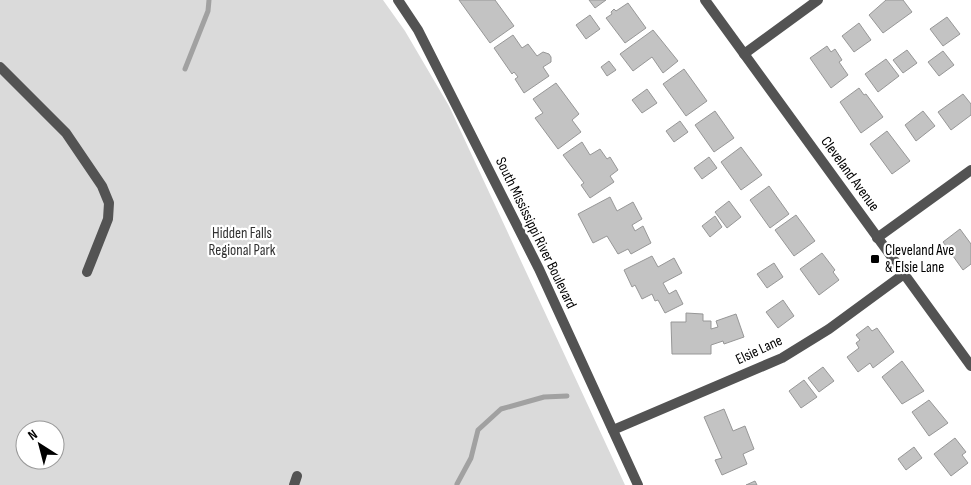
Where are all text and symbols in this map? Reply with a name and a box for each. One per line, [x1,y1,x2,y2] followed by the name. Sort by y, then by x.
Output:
[816,133,884,215] street label: Cleveland Avenue
[491,154,581,312] street label: South Mississippi River Boulevard
[208,224,276,260] park label: Hidden Falls Regional Park
[885,241,954,277] place label: Cleveland Ave & Elsie Lane
[869,253,881,265] marker: Cleveland Ave & Elsie Lane
[733,331,785,369] street label: Elsie Lane
[15,420,65,470] north arrow
[25,426,41,444] text: N

